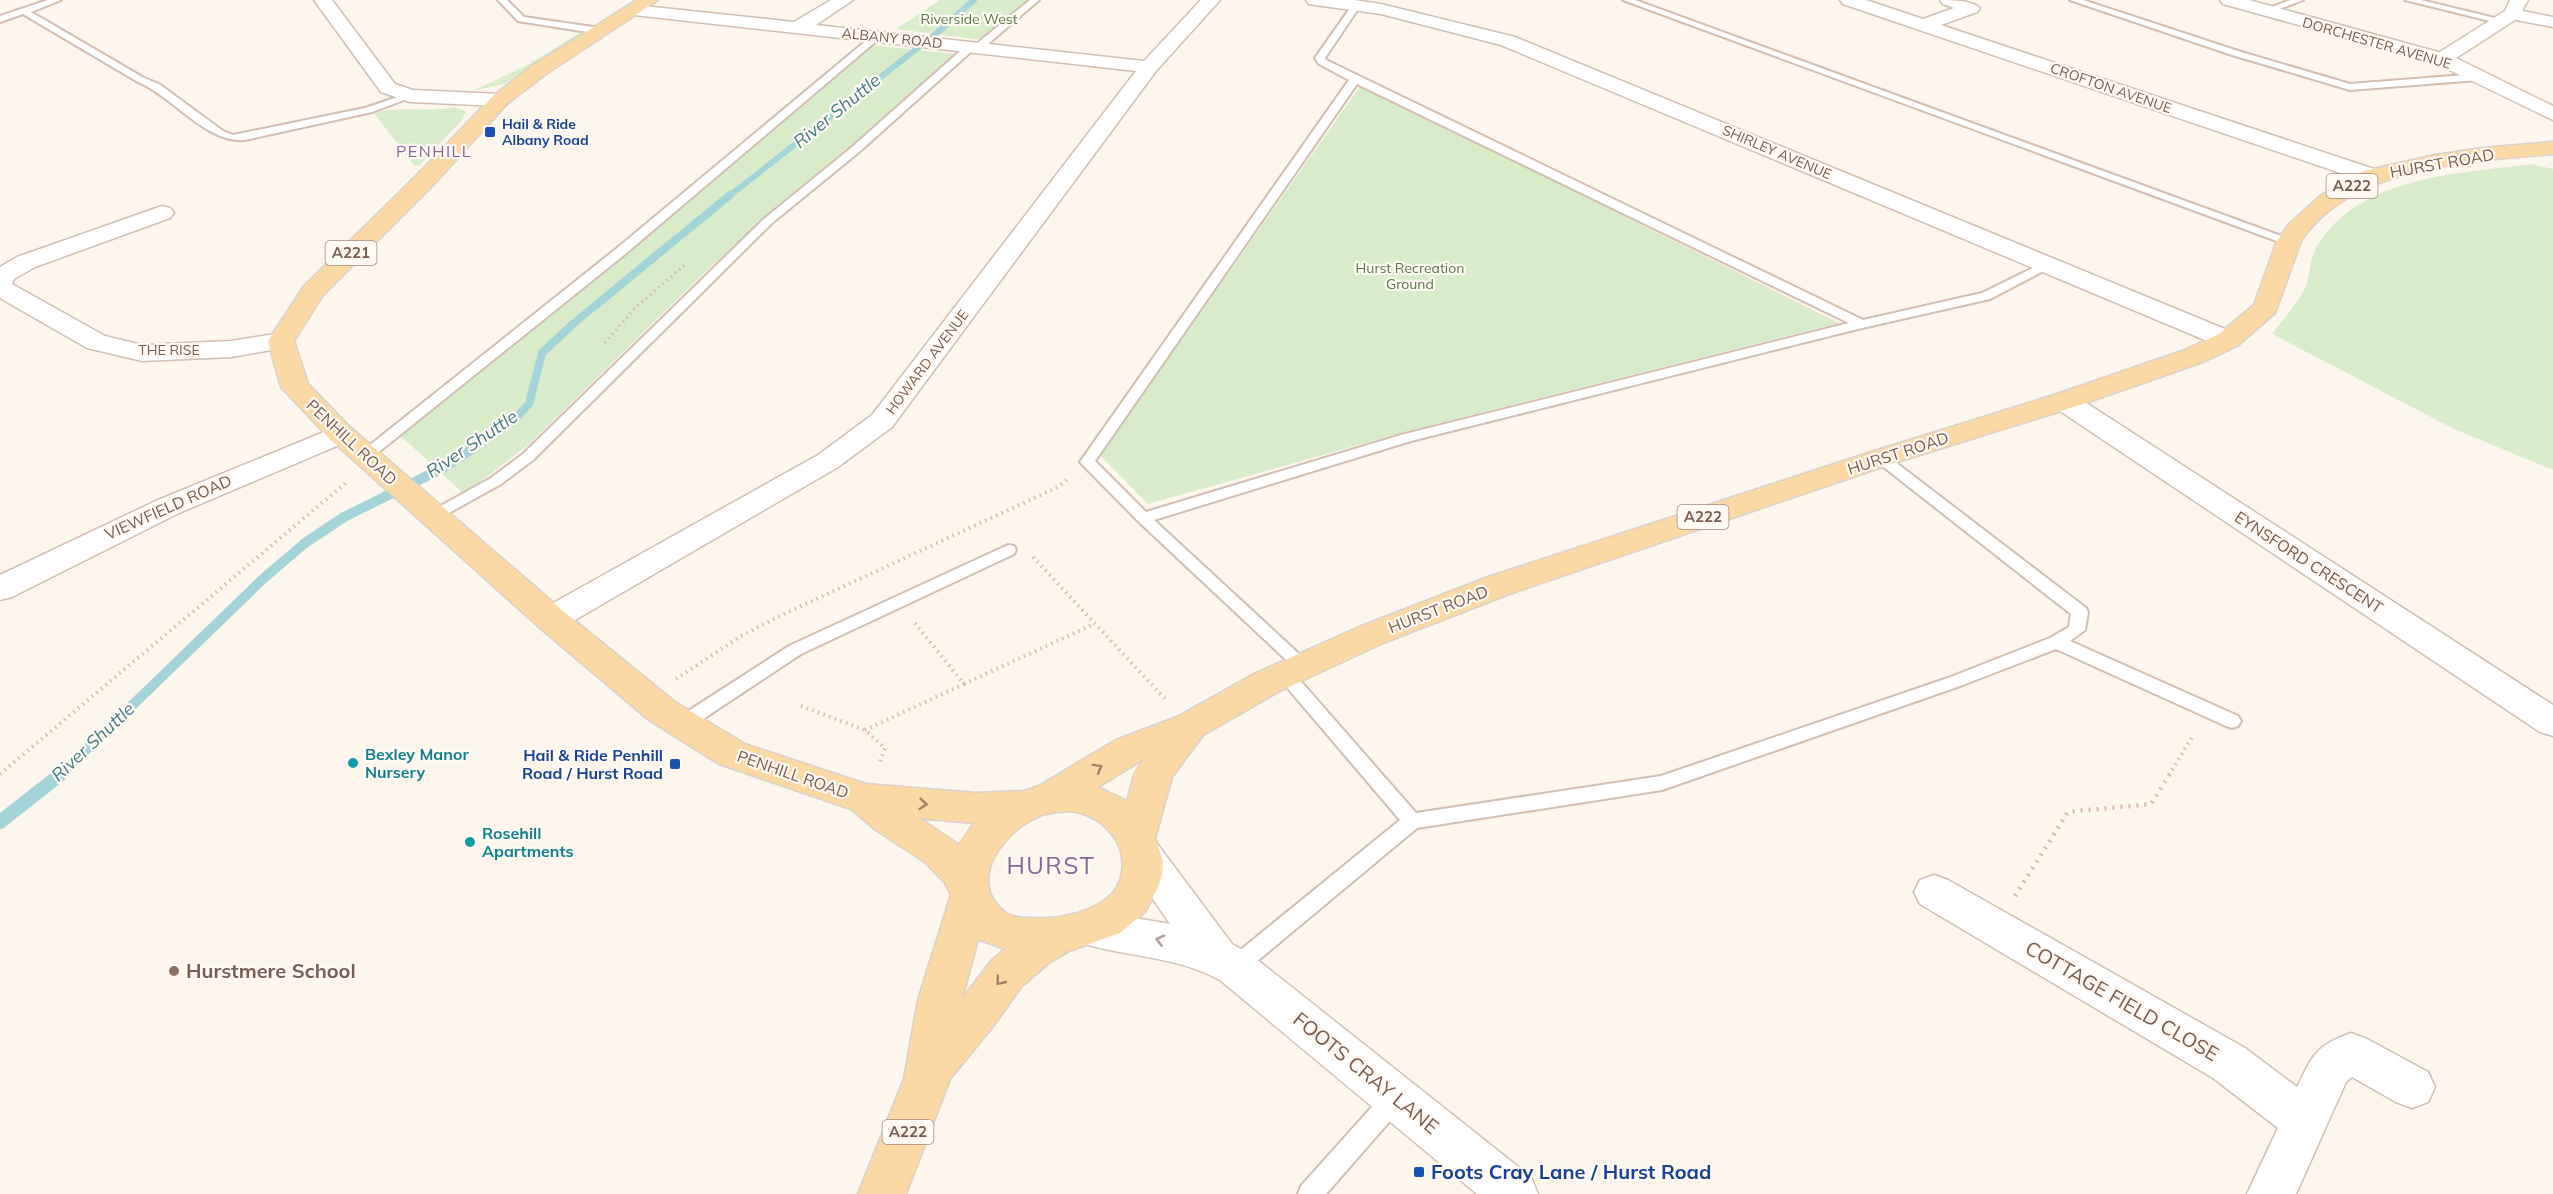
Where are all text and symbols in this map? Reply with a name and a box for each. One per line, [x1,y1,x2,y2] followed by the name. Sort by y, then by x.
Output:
[920,10,1018,28] park label: Riverside West
[2300,13,2454,73] street label: DORCHESTER AVENUE
[841,24,943,52] street label: ALBANY ROAD
[2048,59,2174,117] street label: CROFTON AVENUE
[788,68,885,153] water label: River Shuttle
[502,115,589,149] place label: Hail & Ride Albany Road
[1720,121,1834,183] street label: SHIRLEY AVENUE
[483,125,497,139] marker: Hail & Ride Albany Road
[396,141,472,161] district label: PENHILL
[2388,144,2496,182] street label: HURST ROAD
[2326,174,2378,198] road number: A222
[326,241,376,265] road number: A221
[1356,259,1464,293] park label: Hurst Recreation Ground
[882,306,972,418] street label: HOWARD AVENUE
[138,341,200,359] street label: THE RISE
[303,395,401,489] street label: PENHILL ROAD
[421,404,522,483] water label: River Shuttle
[1845,427,1951,479] street label: HURST ROAD
[102,470,234,544] street label: VIEWFIELD ROAD
[1678,505,1728,529] road number: A222
[2231,507,2387,618] street label: EYNSFORD CRESCENT
[1385,581,1491,637] street label: HURST ROAD
[46,697,139,786] water label: River Shuttle
[365,744,469,782] place label: Bexley Manor Nursery
[522,745,663,783] place label: Hail & Ride Penhill Road / Hurst Road
[735,746,851,802] street label: PENHILL ROAD
[346,756,360,770] marker: Bexley Manor Nursery
[668,757,682,771] marker: Hail & Ride Penhill Road / Hurst Road
[1092,763,1102,775] one-way arrow
[918,797,928,810] one-way arrow
[482,823,574,861] place label: Rosehill Apartments
[463,835,477,849] marker: Rosehill Apartments
[1006,850,1096,880] district label: HURST
[1155,934,1165,947] one-way arrow
[2021,935,2224,1066] street label: COTTAGE FIELD CLOSE
[186,958,356,983] place label: Hurstmere School
[167,964,181,978] marker: Hurstmere School
[997,974,1008,985] one-way arrow
[1288,1006,1444,1139] street label: FOOTS CRAY LANE
[882,1120,934,1144] road number: A222
[1431,1159,1711,1184] place label: Foots Cray Lane / Hurst Road
[1412,1165,1426,1179] marker: Foots Cray Lane / Hurst Road

